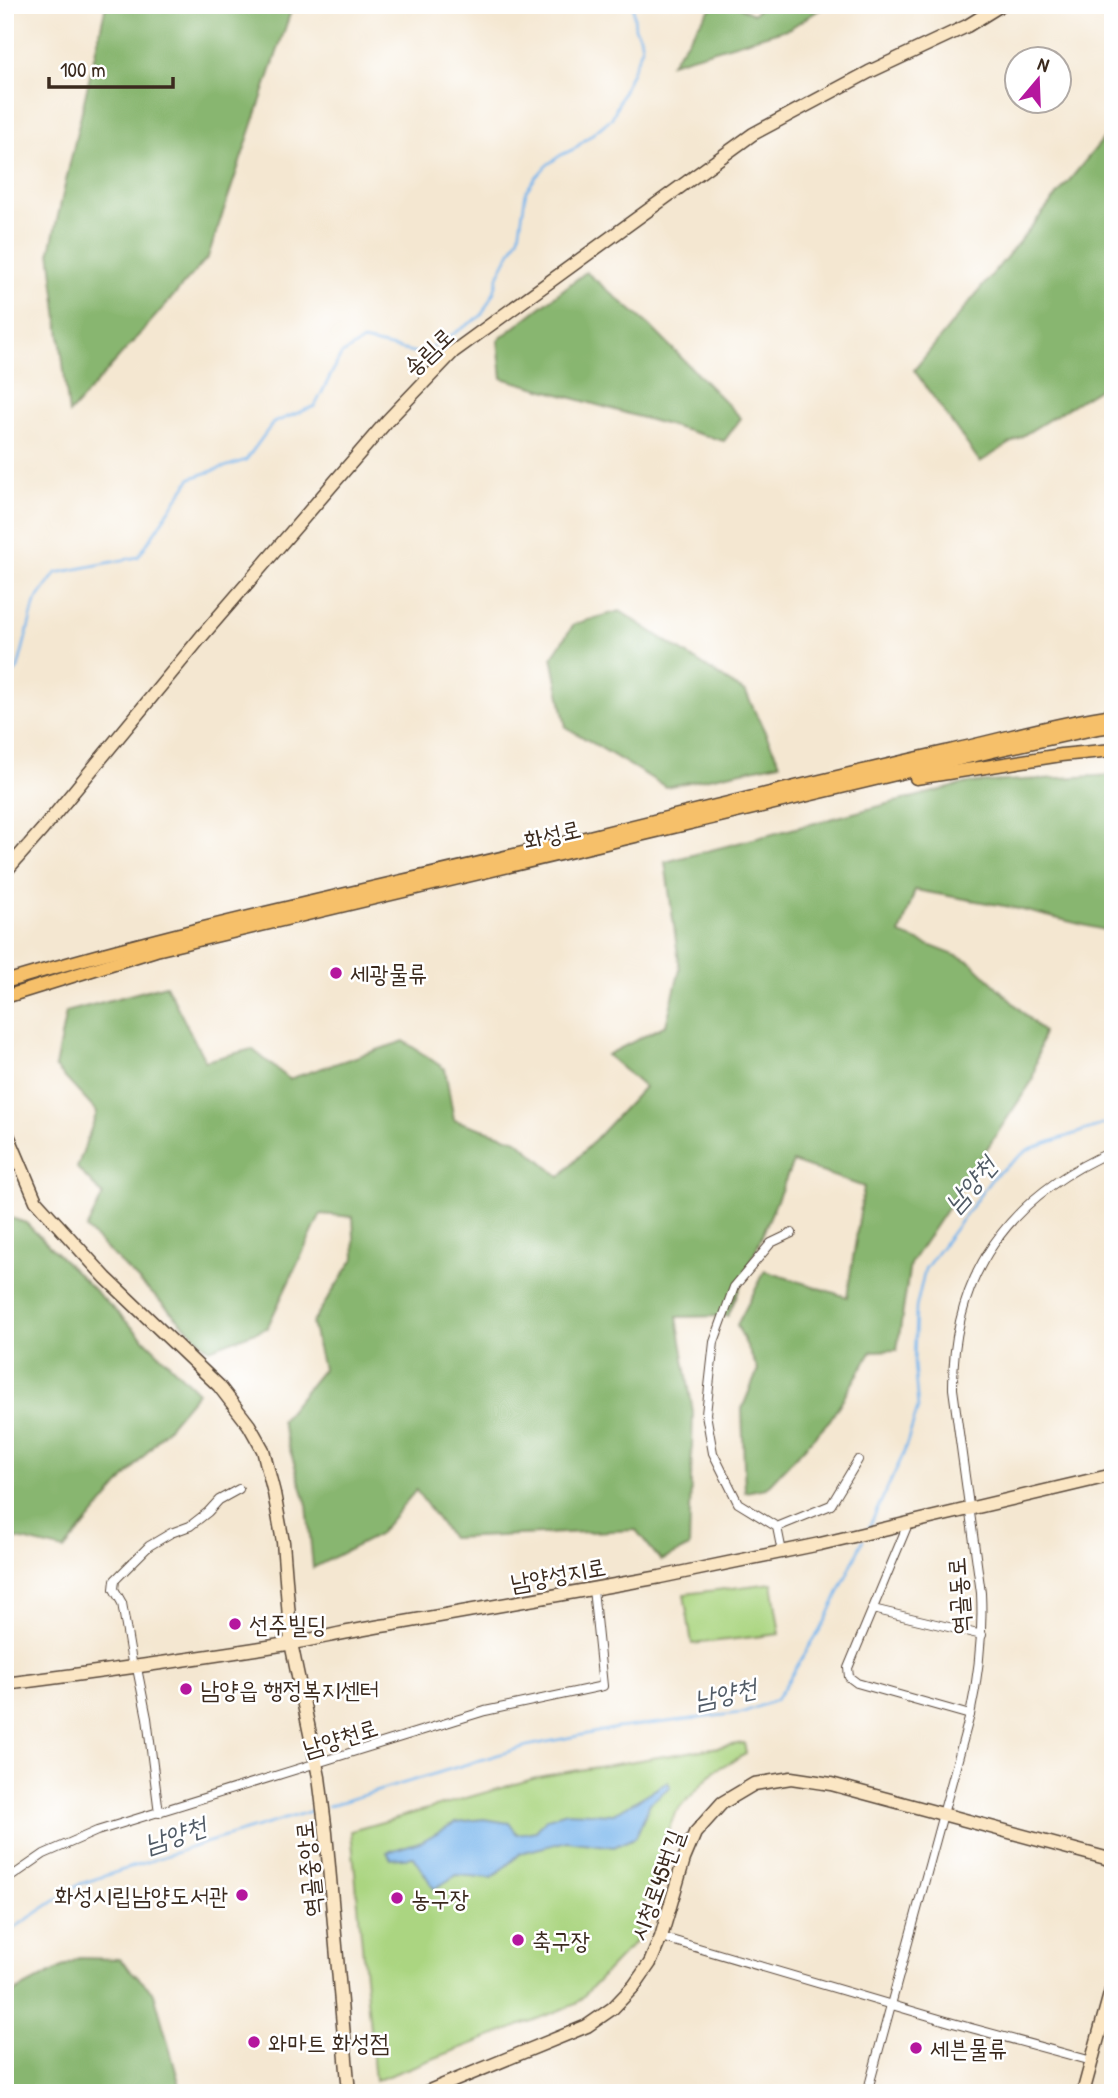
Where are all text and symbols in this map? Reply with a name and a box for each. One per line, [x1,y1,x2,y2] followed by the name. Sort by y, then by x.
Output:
[49,46,173,90] scale bar
[1002,46,1072,116] north arrow
[1035,50,1053,78] text: N
[60,55,106,84] text: 100 m
[396,320,460,382] street label: 송림로
[520,812,584,856] street label: 화성로
[350,957,427,989] place label: 세광물류
[328,965,344,981] marker: 세광물류
[936,1147,1006,1219] water label: 남양천
[508,1550,608,1598] street label: 남양성지로
[939,1556,977,1636] street label: 역골동로
[249,1608,326,1640] place label: 선주빌딩
[227,1616,243,1632] marker: 선주빌딩
[691,1669,762,1717] water label: 남양천
[200,1673,379,1705] place label: 남양읍 행정복지센터
[178,1681,194,1697] marker: 남양읍 행정복지센터
[298,1710,382,1764] street label: 남양천로
[140,1807,213,1860] water label: 남양천
[287,1819,329,1919] street label: 역골중앙로
[621,1825,691,1945] street label: 시청로45번길
[54,1879,228,1911] place label: 화성시립남양도서관
[411,1882,469,1914] place label: 농구장
[234,1887,250,1903] marker: 화성시립남양도서관
[389,1890,405,1906] marker: 농구장
[532,1924,590,1956] place label: 축구장
[510,1932,526,1948] marker: 축구장
[268,2026,389,2058] place label: 와마트 화성점
[930,2032,1007,2064] place label: 세븐물류
[246,2034,262,2050] marker: 와마트 화성점
[908,2040,924,2056] marker: 세븐물류

